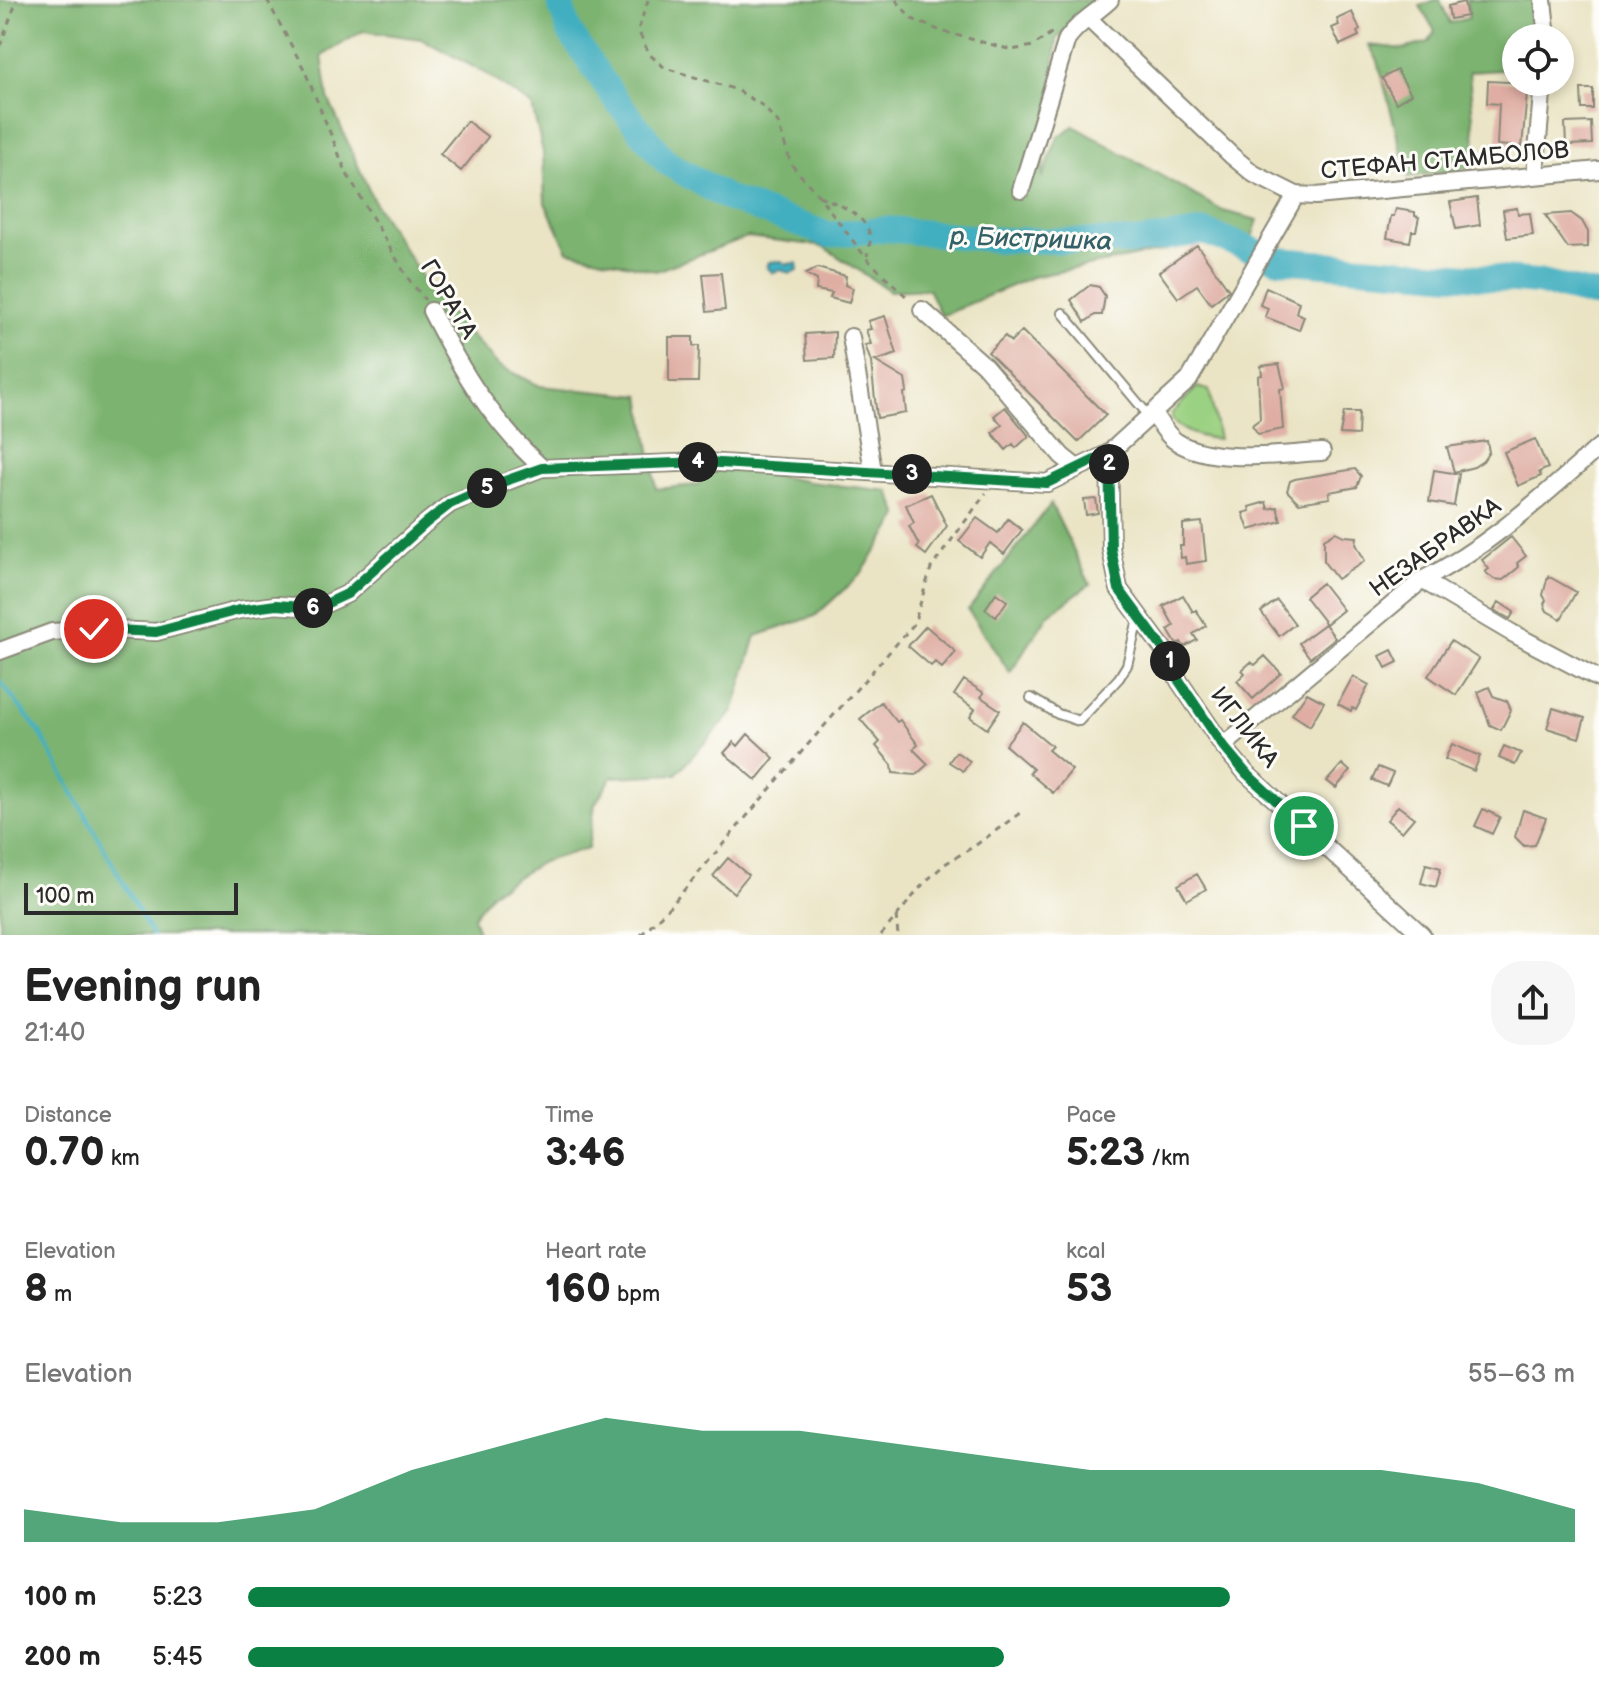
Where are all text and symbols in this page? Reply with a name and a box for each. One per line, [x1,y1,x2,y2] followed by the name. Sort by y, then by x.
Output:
[1502,24,1574,96] map controls
[1502,24,1574,96] button: locate
[1320,135,1570,186] street label: СТЕФАН СТАМБОЛОВ
[948,221,1113,258] water label: р. Бистришка
[414,254,484,345] street label: ГОРАТА
[678,442,718,482] pin: 4
[1089,444,1129,484] pin: 2
[692,448,704,475] text: 4
[1102,450,1116,477] text: 2
[892,454,932,494] pin: 3
[906,460,918,487] text: 3
[467,468,507,508] pin: 5
[481,474,493,501] text: 5
[1364,491,1507,603] street label: НЕЗАБРАВКА
[293,588,333,628] pin: 6
[306,594,320,621] text: 6
[60,595,128,663] pin
[72,607,116,651] icon: check
[1150,641,1190,681] pin: 1
[1165,647,1175,674] text: 1
[1204,681,1285,774] street label: ИГЛИКА
[1270,792,1338,860] pin
[1282,804,1326,848] icon: arrive
[24,879,238,915] scale bar
[36,883,95,910] text: 100 m
[24,961,261,1014] text: Evening run
[1491,961,1575,1045] button: share
[24,1018,85,1049] text: 21:40
[24,1102,112,1129] text: Distance
[545,1102,594,1129] text: Time
[1066,1102,1116,1129] text: Pace
[24,1129,105,1177] text: 0.70
[545,1129,626,1177] text: 3:46
[1066,1129,1145,1177] text: 5:23
[105,1145,140,1172] text: km
[1145,1145,1190,1172] text: /km
[24,1238,116,1265] text: Elevation
[545,1238,647,1265] text: Heart rate
[1066,1238,1105,1265] text: kcal
[24,1265,48,1313] text: 8
[545,1265,611,1313] text: 160
[1066,1265,1112,1313] text: 53
[48,1281,72,1308] text: m
[611,1281,660,1308] text: bpm
[24,1359,132,1390] text: Elevation
[1468,1359,1575,1390] text: 55–63 m
[24,1582,97,1613] text: 100 m
[152,1582,203,1613] text: 5:23
[24,1642,101,1673] text: 200 m
[152,1642,203,1673] text: 5:45

